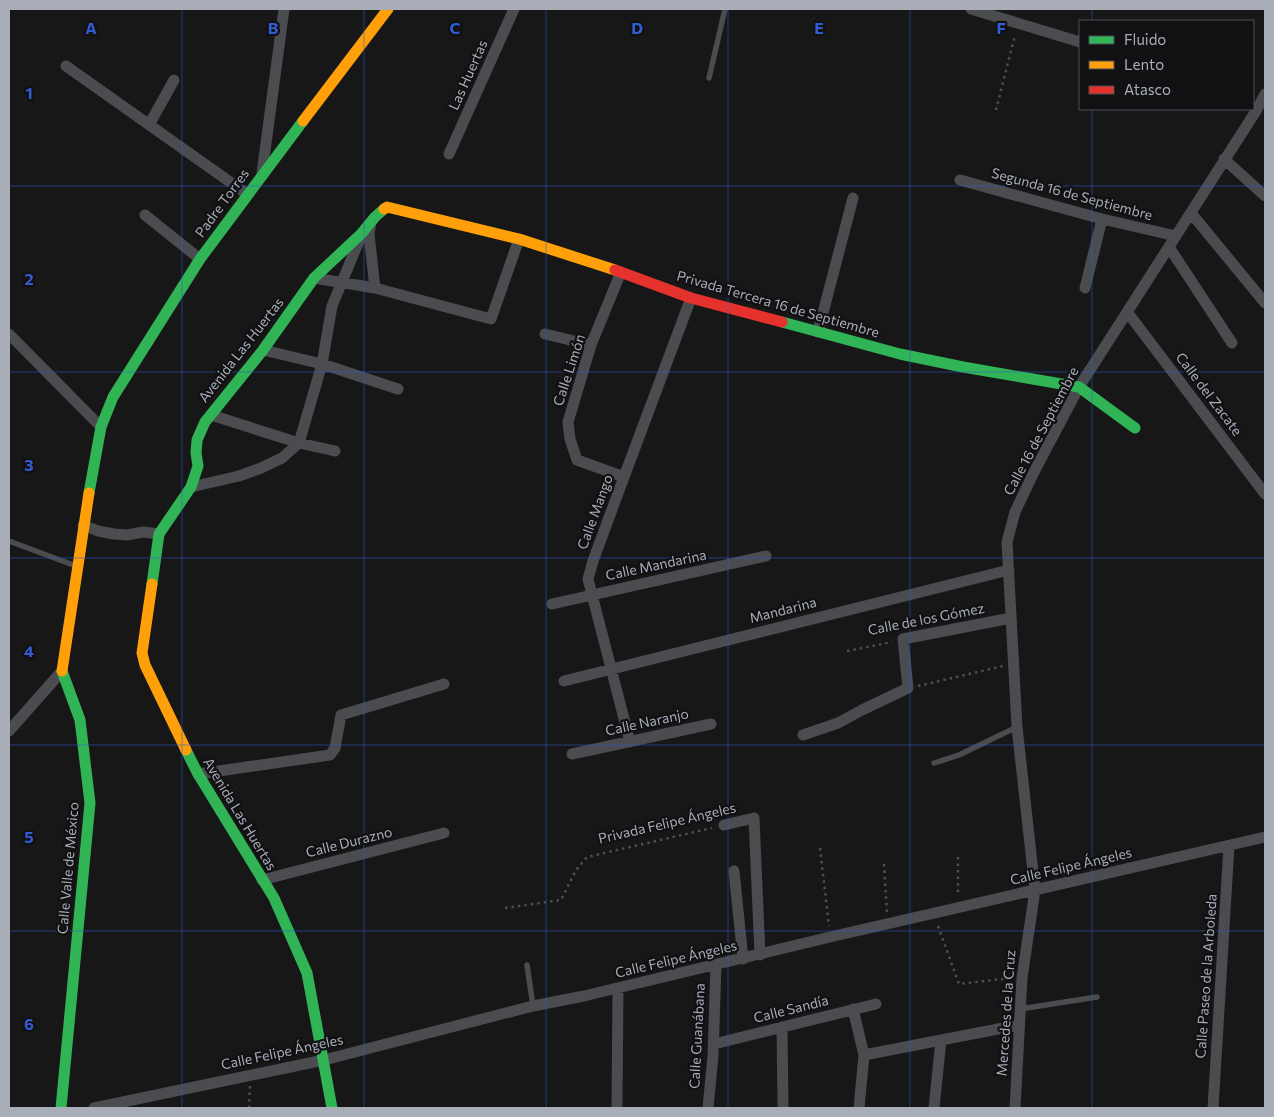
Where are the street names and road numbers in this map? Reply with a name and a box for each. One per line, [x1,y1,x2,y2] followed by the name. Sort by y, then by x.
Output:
[445,37,491,113] street label: Las Huertas
[990,164,1155,223] street label: Segunda 16 de Septiembre
[191,165,252,240] street label: Padre Torres
[675,266,881,341] street label: Privada Tercera 16 de Septiembre
[194,294,287,405] street label: Avenida Las Huertas
[549,332,588,408] street label: Calle Limón
[1173,349,1246,439] street label: Calle del Zacate
[999,364,1082,498] street label: Calle 16 de Septiembre
[573,472,616,552] street label: Calle Mango
[604,546,708,583] street label: Calle Mandarina
[748,593,818,626] street label: Mandarina
[866,599,986,638] street label: Calle de los Gómez
[604,704,690,739] street label: Calle Naranjo
[200,754,281,873] street label: Avenida Las Huertas
[596,798,737,847] street label: Privada Felipe Ángeles
[53,801,82,935] street label: Calle Valle de México
[304,823,394,860] street label: Calle Durazno
[1008,843,1133,888] street label: Calle Felipe Ángeles
[1191,893,1220,1059] street label: Calle Paseo de la Arboleda
[613,936,738,981] street label: Calle Felipe Ángeles
[993,949,1018,1077] street label: Mercedes de la Cruz
[685,983,708,1089] street label: Calle Guanábana
[752,991,830,1026] street label: Calle Sandía
[219,1030,345,1073] street label: Calle Felipe Ángeles

